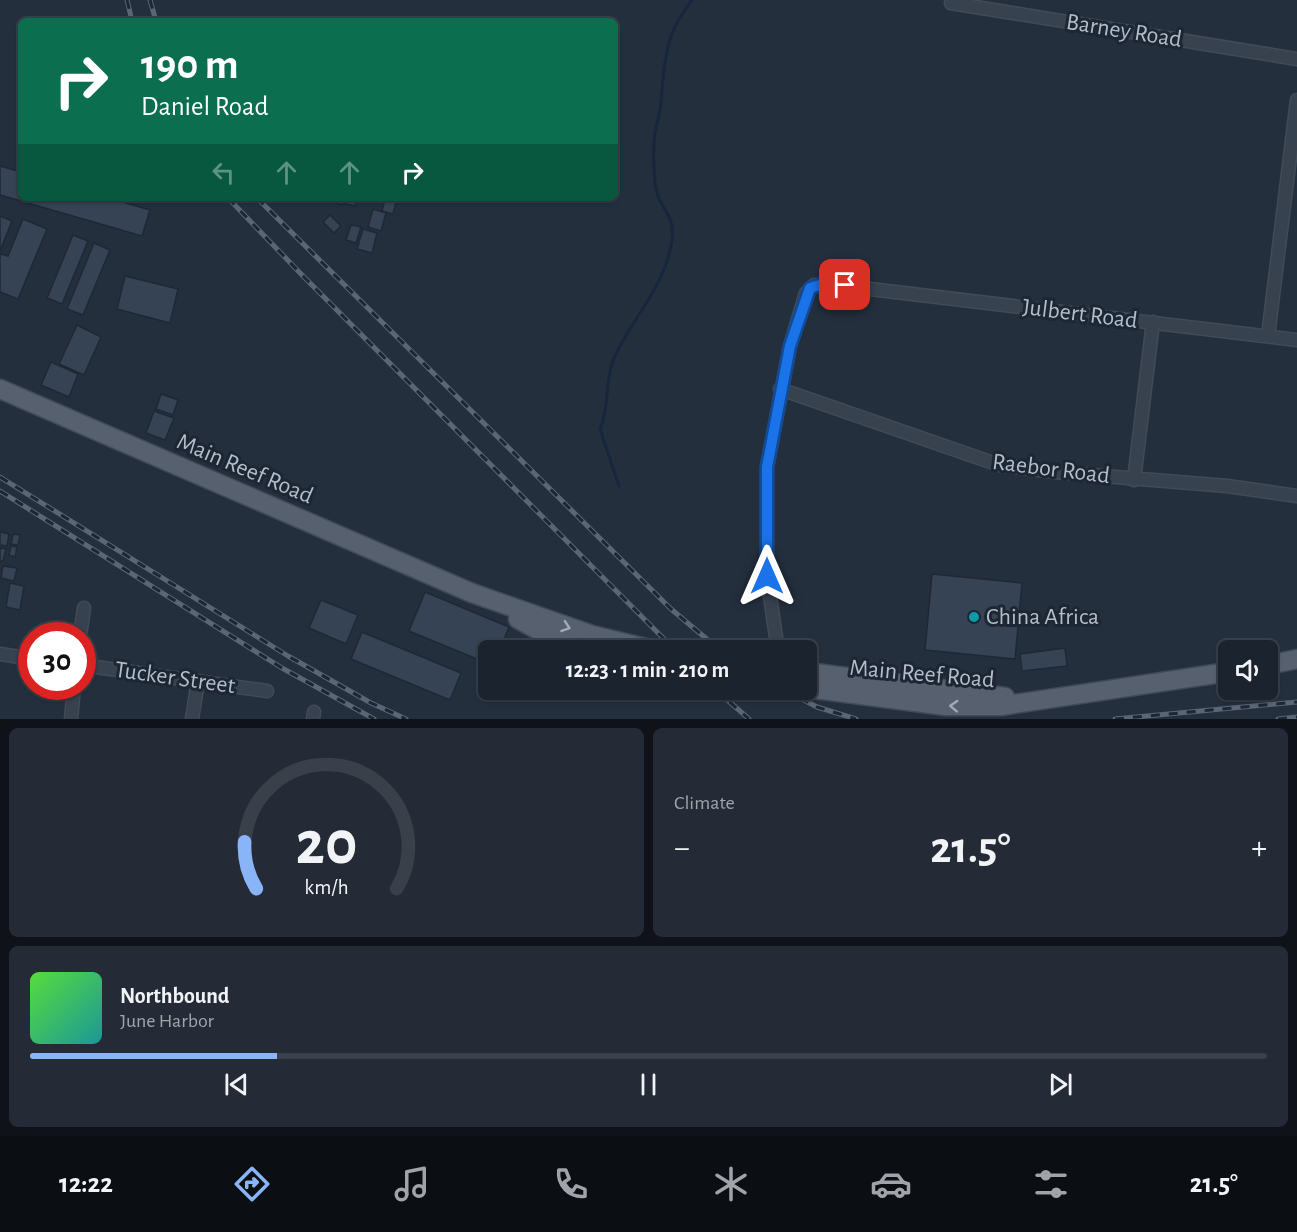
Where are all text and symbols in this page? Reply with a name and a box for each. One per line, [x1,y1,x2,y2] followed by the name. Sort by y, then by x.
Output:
[1064,10,1184,52] street label: Barney Road
[42,42,120,120] icon: right
[141,44,239,86] text: 190 m
[141,93,268,120] text: Daniel Road
[207,156,240,189] icon: left
[270,156,303,189] icon: ahead
[333,156,366,189] icon: ahead
[396,156,429,189] icon: right
[819,259,870,310] pin
[828,268,861,301] icon: arrive
[1021,295,1139,333] street label: Julbert Road
[173,430,317,508] street label: Main Reef Road
[991,450,1111,488] street label: Raebor Road
[735,544,799,608] position arrow
[986,605,1099,629] place label: China Africa
[967,610,981,624] marker: China Africa
[560,619,571,632] one-way arrow
[18,622,96,700] speed limit sign: 30
[1218,640,1278,700] map controls
[1218,640,1278,700] button: sound
[848,656,996,692] street label: Main Reef Road
[113,658,237,698] street label: Tucker Street
[566,659,729,681] text: 12:23 · 1 min · 210 m
[950,699,959,712] one-way arrow
[674,793,735,813] text: Climate
[296,813,357,875] text: 20
[930,826,1011,871] text: 21.5°
[674,832,690,865] text: −
[1251,832,1267,865] text: +
[304,878,349,899] text: km/h
[120,985,229,1007] text: Northbound
[120,1011,214,1031] text: June Harbor
[220,1068,253,1101] icon: previous
[632,1068,665,1101] icon: pause
[1044,1068,1077,1101] icon: next
[231,1163,273,1205] icon: directions
[391,1163,433,1205] icon: music
[550,1163,592,1205] icon: phone
[710,1163,752,1205] icon: climate
[870,1163,912,1205] icon: car
[1030,1163,1072,1205] icon: filters
[59,1170,113,1197] text: 12:22
[1190,1170,1238,1197] text: 21.5°

